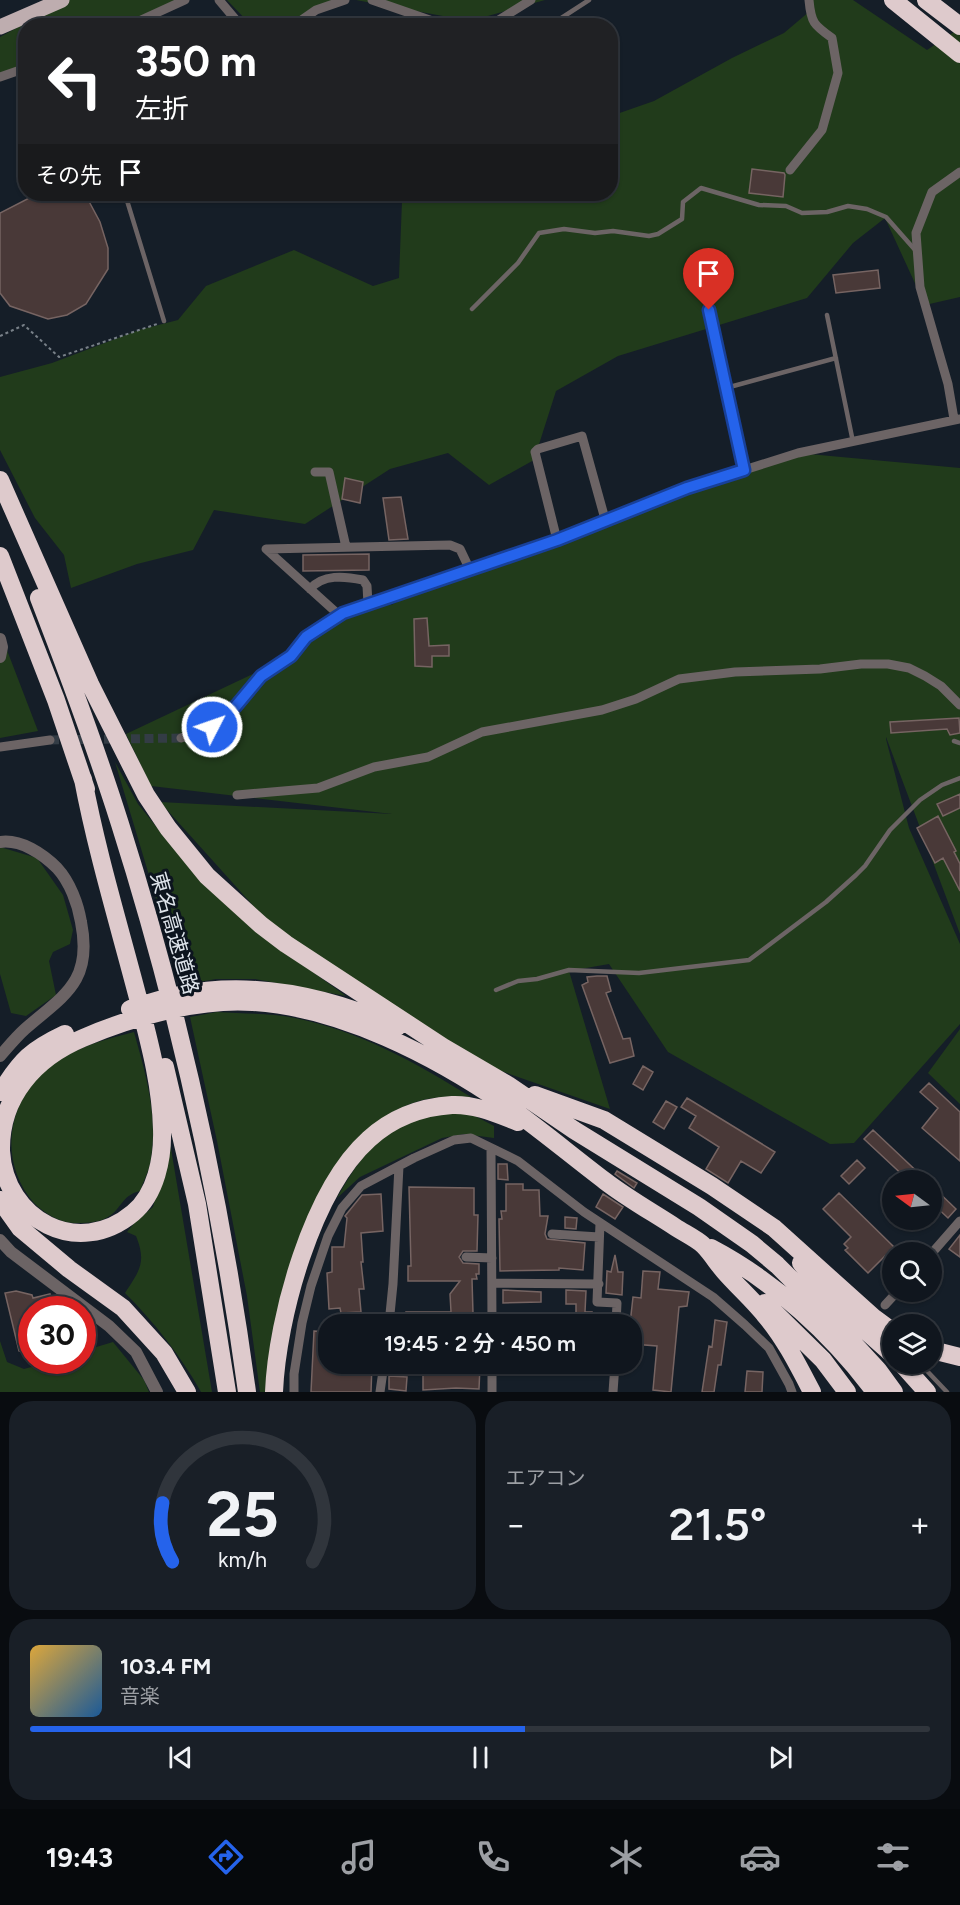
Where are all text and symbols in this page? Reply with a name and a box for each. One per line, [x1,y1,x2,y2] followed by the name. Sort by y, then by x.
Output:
[135,36,257,87] text: 350 m
[36,42,114,120] icon: left
[135,92,189,125] text: 左折
[114,156,147,189] icon: arrive
[36,162,102,189] text: その先
[683,248,734,310] pin
[692,257,725,290] icon: arrive
[180,695,244,759] position arrow
[146,869,204,997] street label: 東名高速道路
[882,1170,942,1230] north arrow
[882,1170,942,1374] map controls
[882,1242,942,1302] button: search
[18,1296,96,1374] speed limit sign: 30
[882,1314,942,1374] button: layers
[384,1330,576,1357] text: 19:45 · 2 分 · 450 m
[506,1466,586,1490] text: エアコン
[206,1477,278,1552] text: 25
[669,1497,767,1551] text: 21.5°
[506,1505,526,1544] text: −
[909,1505,930,1544] text: +
[218,1548,267,1573] text: km/h
[120,1653,211,1680] text: 103.4 FM
[120,1684,160,1708] text: 音楽
[164,1741,197,1774] icon: previous
[464,1741,497,1774] icon: pause
[764,1741,797,1774] icon: next
[205,1836,247,1878] icon: directions
[338,1836,380,1878] icon: music
[472,1836,514,1878] icon: phone
[605,1836,647,1878] icon: climate
[739,1836,781,1878] icon: car
[872,1836,914,1878] icon: filters
[46,1841,113,1874] text: 19:43

